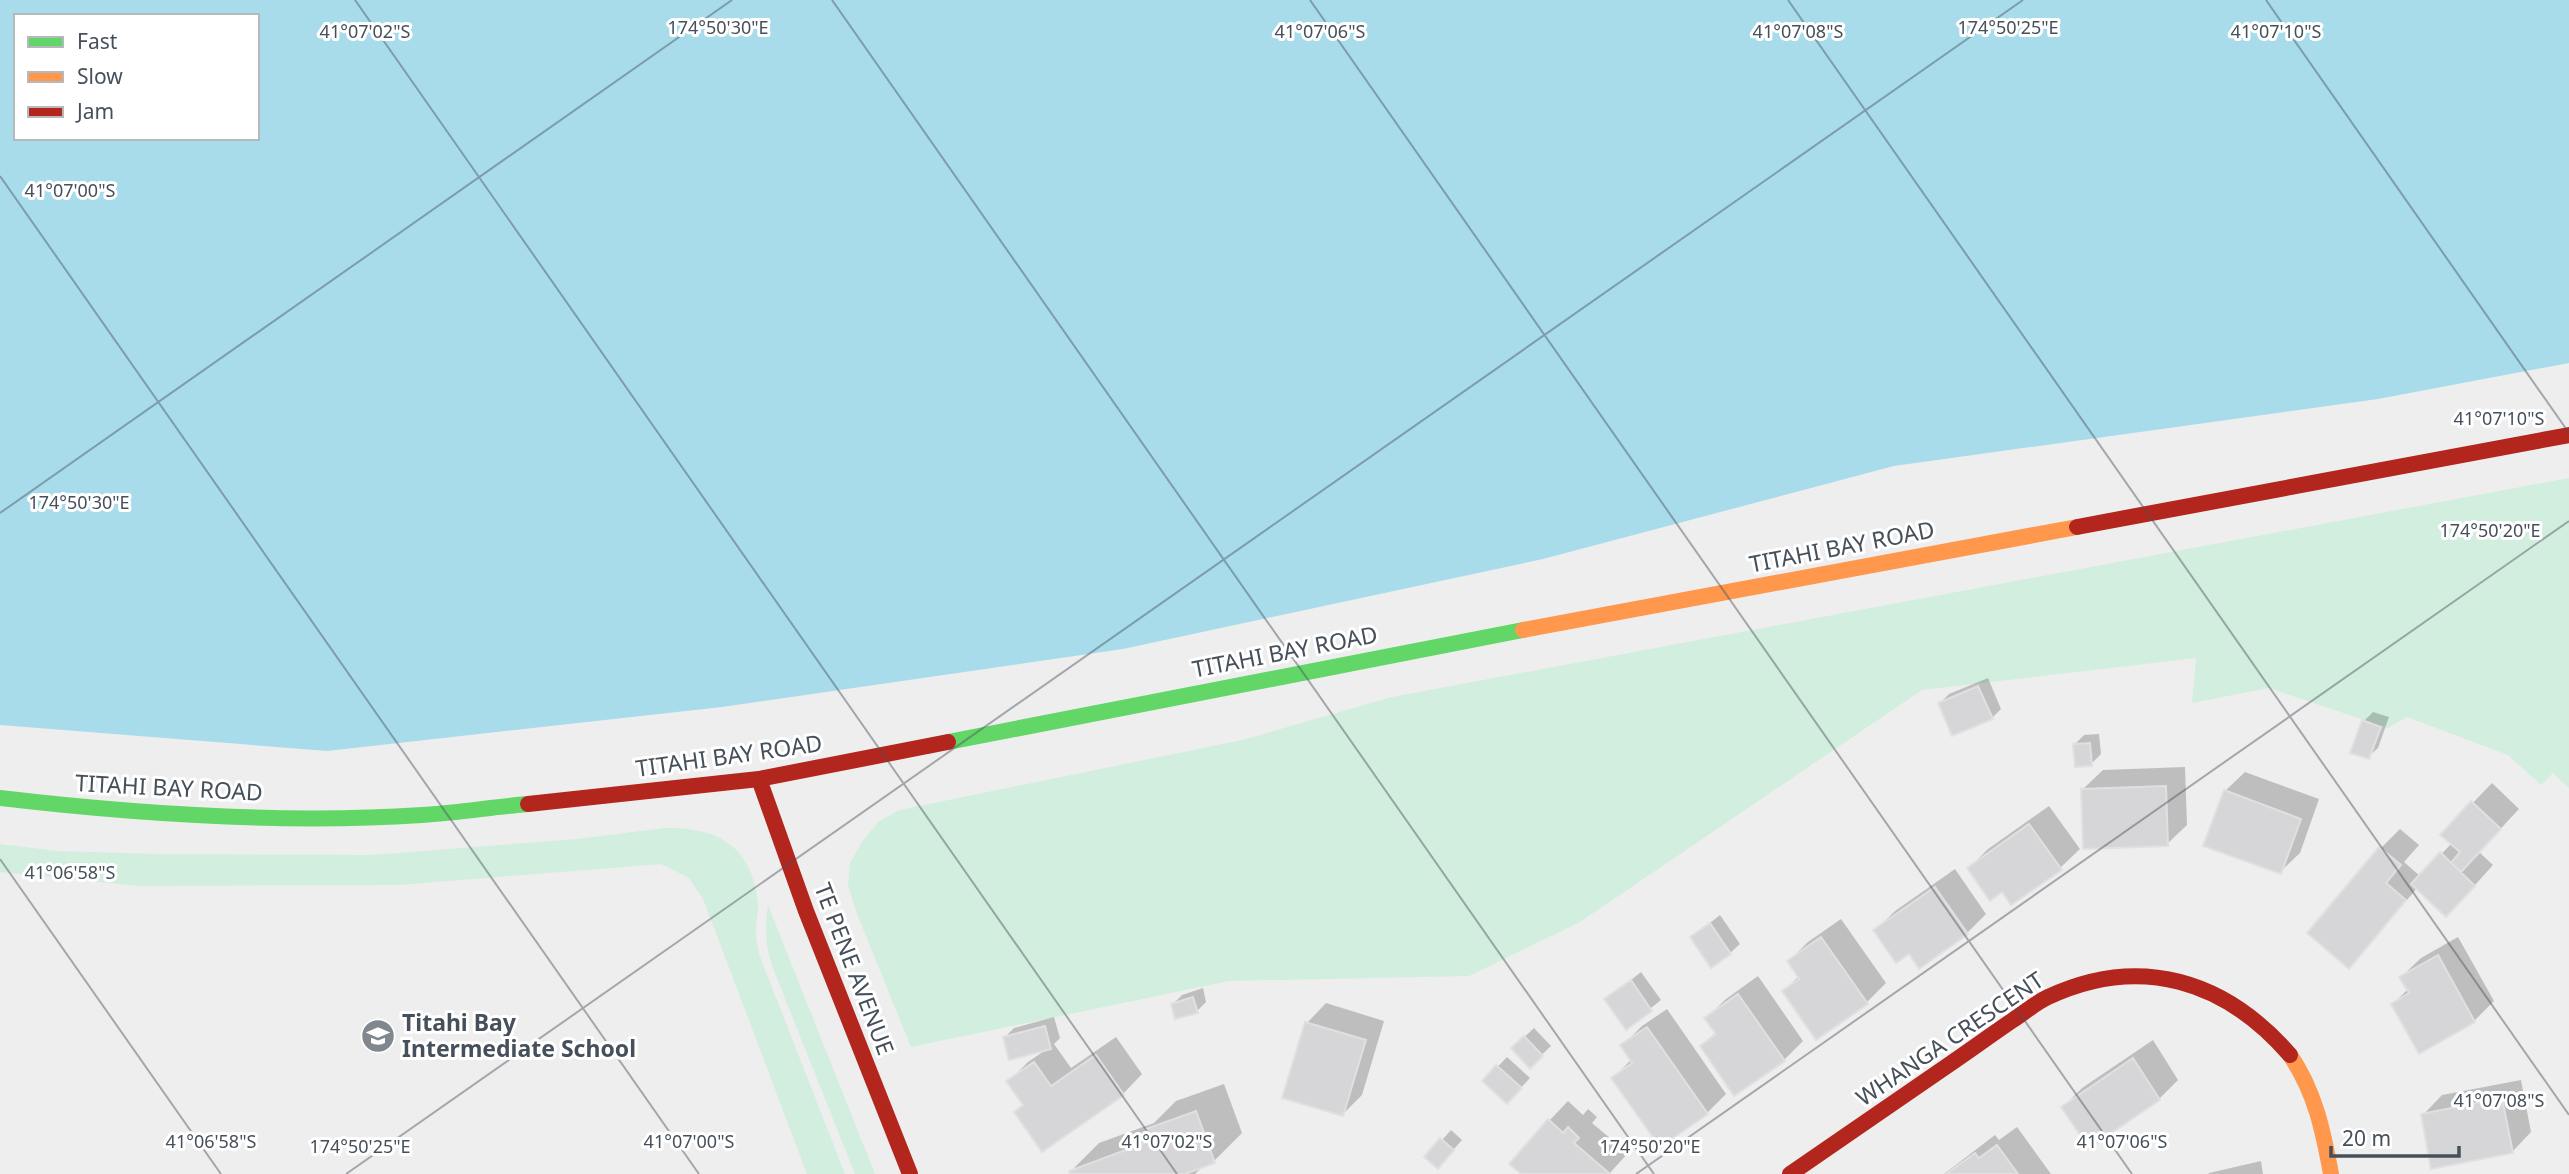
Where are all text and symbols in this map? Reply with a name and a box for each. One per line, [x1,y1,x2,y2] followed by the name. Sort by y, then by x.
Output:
[14,14,259,140] legend
[667,15,769,39] text: 174°50'30"E
[1957,15,2059,39] text: 174°50'25"E
[320,19,410,43] text: 41°07'02"S
[1275,19,1365,43] text: 41°07'06"S
[1753,19,1843,43] text: 41°07'08"S
[2231,19,2321,43] text: 41°07'10"S
[77,27,118,55] text: Fast
[77,62,123,90] text: Slow
[75,97,114,125] text: Jam
[25,178,115,202] text: 41°07'00"S
[2454,406,2544,430] text: 41°07'10"S
[28,490,130,514] text: 174°50'30"E
[1747,512,1937,580] street label: TITAHI BAY ROAD
[2439,518,2541,542] text: 174°50'20"E
[1190,617,1380,685] street label: TITAHI BAY ROAD
[634,726,824,784] street label: TITAHI BAY ROAD
[74,766,264,808] street label: TITAHI BAY ROAD
[25,860,115,884] text: 41°06'58"S
[807,878,902,1059] street label: TE PENE AVENUE
[1849,963,2050,1113] street label: WHANGA CRESCENT
[402,1006,636,1064] place label: Titahi Bay Intermediate School
[359,1017,397,1055] school or university icon: Titahi Bay Intermediate School
[2454,1088,2544,1112] text: 41°07'08"S
[2331,1114,2459,1158] scale bar
[2342,1124,2391,1152] text: 20 m
[166,1129,256,1153] text: 41°06'58"S
[644,1129,734,1153] text: 41°07'00"S
[1122,1129,1212,1153] text: 41°07'02"S
[2077,1129,2167,1153] text: 41°07'06"S
[309,1134,411,1158] text: 174°50'25"E
[1599,1134,1701,1158] text: 174°50'20"E

